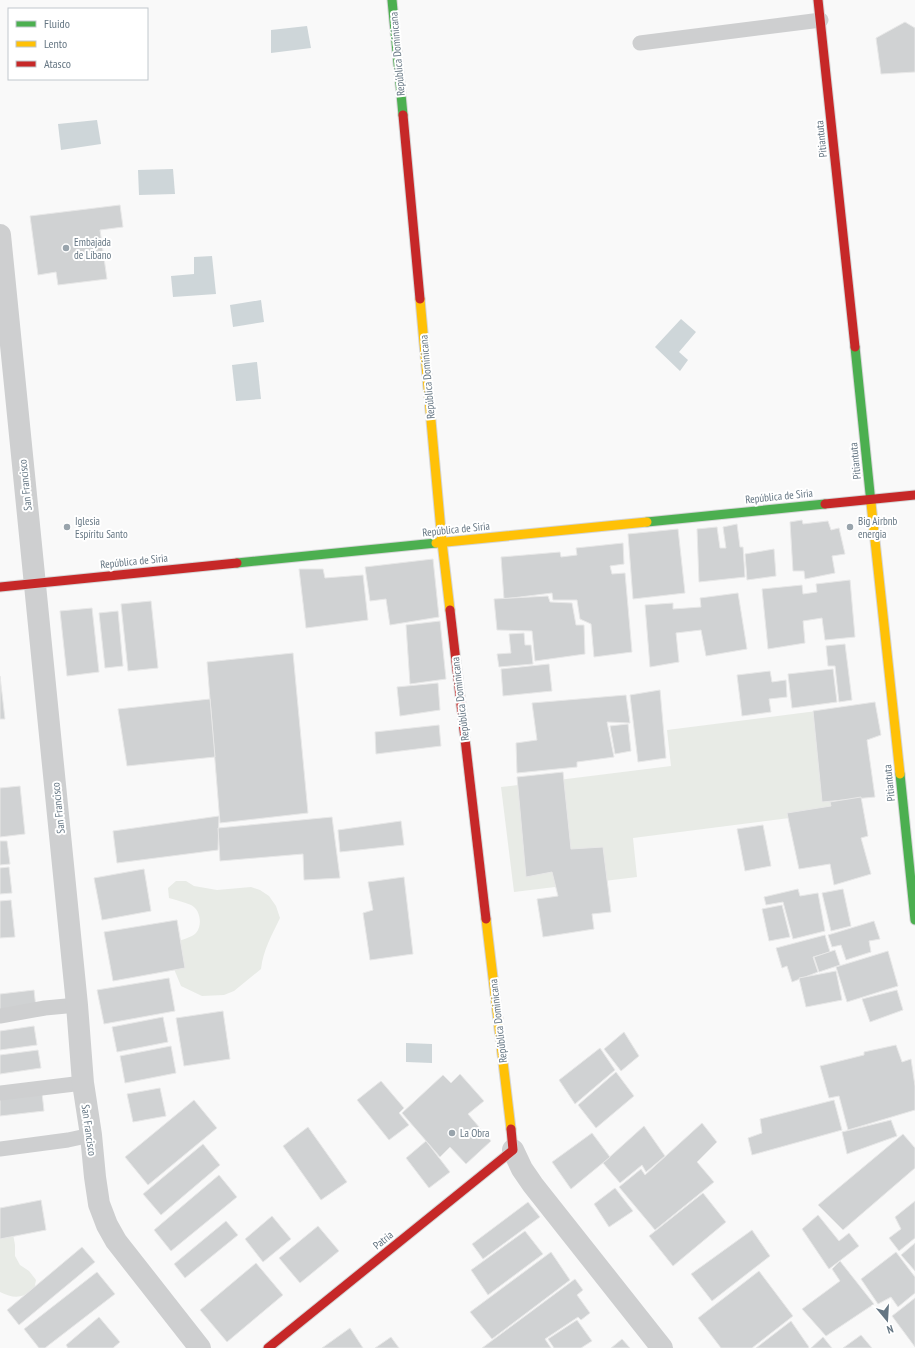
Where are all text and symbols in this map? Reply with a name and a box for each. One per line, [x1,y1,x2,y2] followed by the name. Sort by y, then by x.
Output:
[8,8,148,80] legend
[386,11,408,97] street label: República Dominicana
[44,16,70,31] text: Fluido
[44,36,67,51] text: Lento
[44,56,71,71] text: Atasco
[812,120,830,158] street label: Pitiantuta
[74,235,112,262] place label: Embajada de Líbano
[61,243,71,253] marker: Embajada de Líbano
[416,334,438,420] street label: República Dominicana
[846,442,864,480] street label: Pitiantuta
[15,458,35,511] street label: San Francisco
[745,485,813,507] street label: República de Siria
[75,514,128,541] place label: Iglesia Espíritu Santo
[858,514,898,541] place label: Big Airbnb energia
[422,518,490,540] street label: República de Siria
[62,522,72,532] marker: Iglesia Espíritu Santo
[845,522,855,532] marker: Big Airbnb energia
[100,550,168,572] street label: República de Siria
[448,656,472,742] street label: República Dominicana
[880,764,898,802] street label: Pitiantuta
[48,781,68,834] street label: San Francisco
[486,978,510,1064] street label: República Dominicana
[78,1103,100,1157] street label: San Francisco
[460,1126,489,1140] place label: La Obra
[447,1128,457,1138] marker: La Obra
[370,1228,396,1252] street label: Patria
[867,1300,907,1340] north arrow
[885,1322,895,1337] text: N

